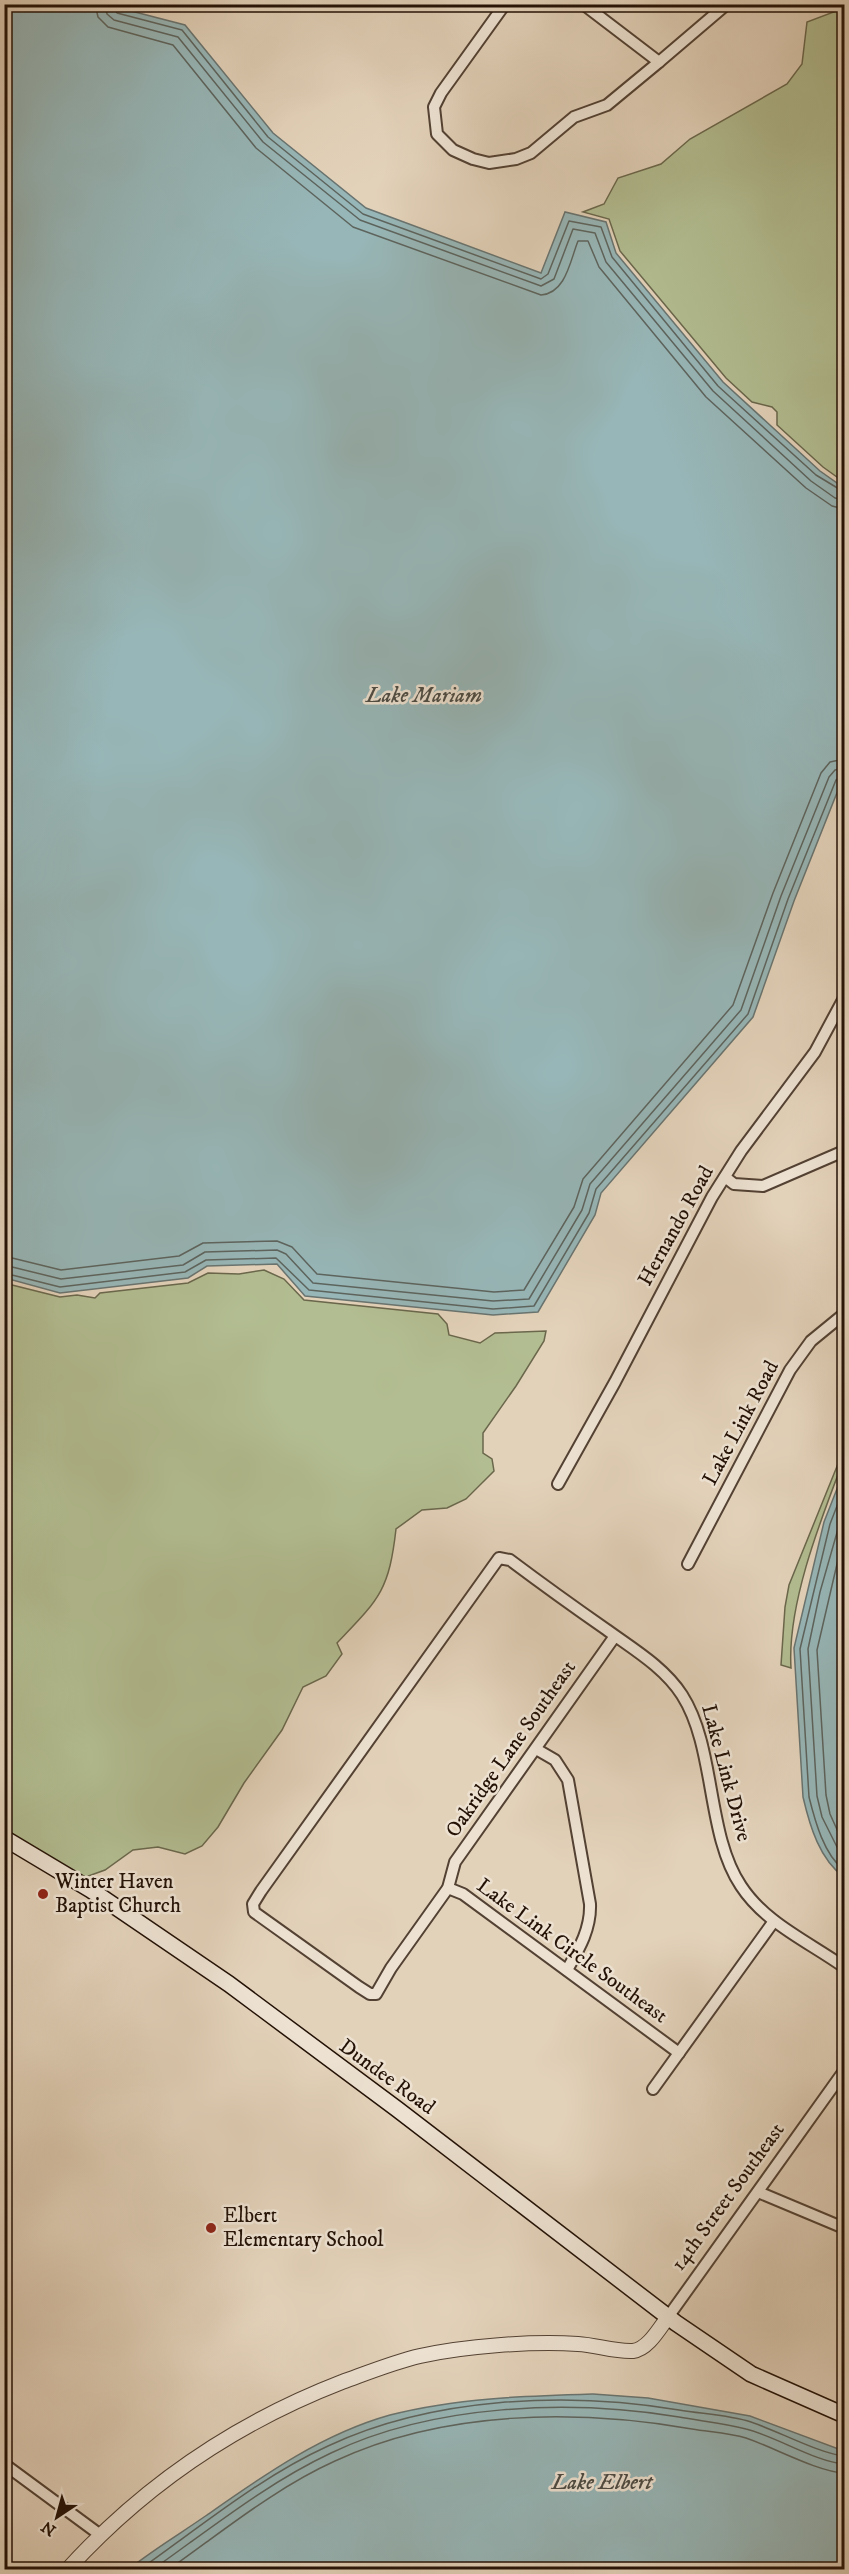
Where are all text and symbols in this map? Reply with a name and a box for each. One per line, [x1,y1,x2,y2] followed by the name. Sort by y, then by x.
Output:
[364,682,482,709] water label: Lake Mariam
[632,1161,720,1291] street label: Hernando Road
[697,1356,785,1490] street label: Lake Link Road
[440,1655,582,1842] street label: Oakridge Lane Southeast
[695,1702,757,1845] street label: Lake Link Drive
[54,1869,181,1919] place label: Winter Haven Baptist Church
[471,1873,673,2029] street label: Lake Link Circle Southeast
[36,1887,50,1901] marker: Winter Haven Baptist Church
[334,2033,441,2121] street label: Dundee Road
[666,2118,791,2276] street label: 14th Street Southeast
[223,2203,384,2253] place label: Elbert Elementary School
[204,2221,218,2235] marker: Elbert Elementary School
[550,2469,654,2496] water label: Lake Elbert
[27,2487,87,2547] north arrow
[38,2516,60,2540] text: N

